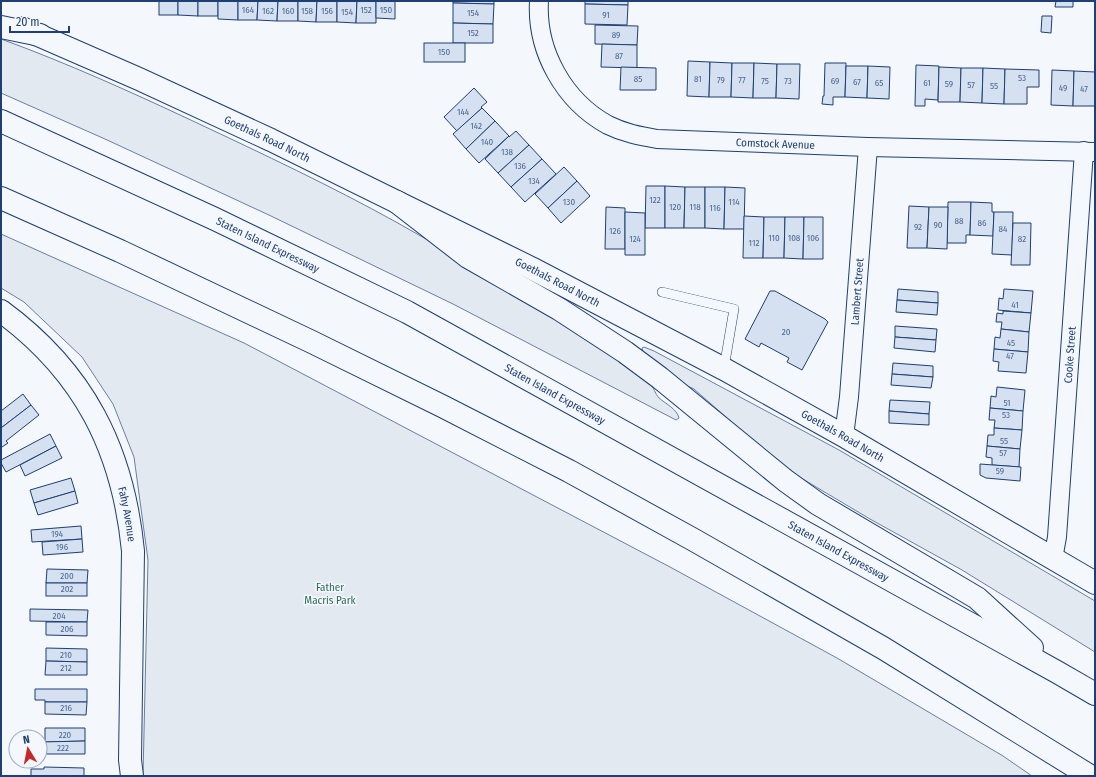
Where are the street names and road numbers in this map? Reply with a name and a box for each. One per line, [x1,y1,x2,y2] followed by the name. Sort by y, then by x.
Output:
[222,113,312,165] street label: Goethals Road North
[736,135,815,151] street label: Comstock Avenue
[214,214,322,275] street label: Staten Island Expressway
[513,255,602,309] street label: Goethals Road North
[848,257,866,326] street label: Lambert Street
[1061,325,1078,384] street label: Cooke Street
[502,361,608,427] street label: Staten Island Expressway
[799,407,887,465] street label: Goethals Road North
[116,485,138,542] street label: Fahy Avenue
[786,518,891,584] street label: Staten Island Expressway

